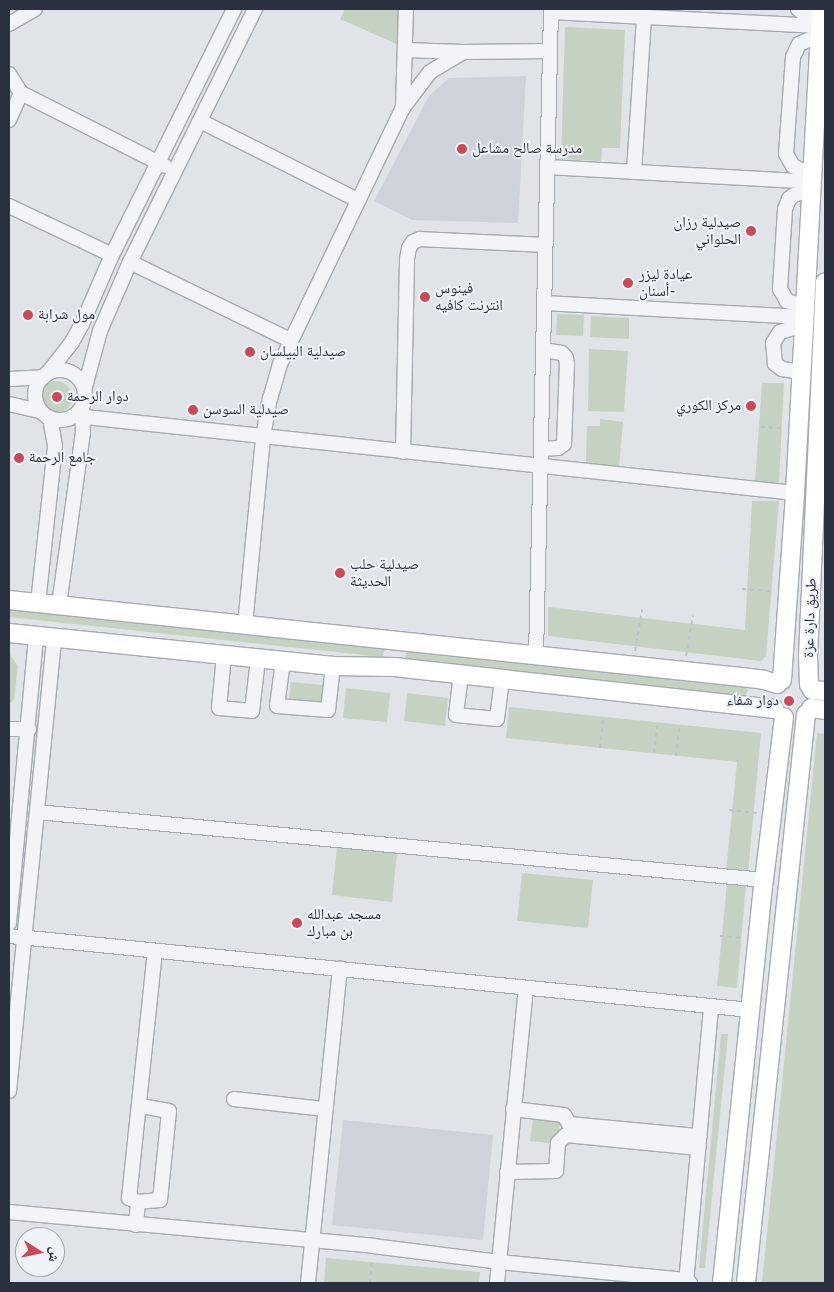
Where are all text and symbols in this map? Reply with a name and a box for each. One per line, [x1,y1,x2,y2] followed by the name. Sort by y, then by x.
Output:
[472,140,582,158] place label: مدرسة صالح مشاعل
[456,143,468,155] marker: مدرسة صالح مشاعل
[674,213,741,248] place label: صيدلية رزان الحلواني
[745,225,757,237] marker: صيدلية رزان الحلواني
[639,265,692,300] place label: عيادة ليزر أسنان-
[621,276,635,290] marker: عيادة ليزر أسنان-
[435,279,503,314] place label: فينوس انترنت كافيه
[419,291,431,303] marker: فينوس انترنت كافيه
[38,306,95,324] place label: مول شرابة
[22,309,34,321] marker: مول شرابة
[260,343,346,361] place label: صيدلية البيلسان
[244,346,256,358] marker: صيدلية البيلسان
[67,388,129,406] place label: دوار الرحمة
[51,391,63,403] marker: دوار الرحمة
[676,397,741,415] place label: مركز الكوري
[745,400,757,412] marker: مركز الكوري
[203,401,289,419] place label: صيدلية السوسن
[187,404,199,416] marker: صيدلية السوسن
[29,449,96,467] place label: جامع الرحمة
[13,452,25,464] marker: جامع الرحمة
[350,555,419,590] place label: صيدلية حلب الحديثة
[334,567,346,579] marker: صيدلية حلب الحديثة
[800,578,820,658] street label: طريق دارة عزة
[726,692,779,710] place label: دوار شفاء
[783,695,795,707] marker: دوار شفاء
[307,905,381,940] place label: مسجد عبدالله بن مبارك
[291,917,303,929] marker: مسجد عبدالله بن مبارك
[15,1227,65,1277] north arrow
[45,1246,64,1263] text: ش

